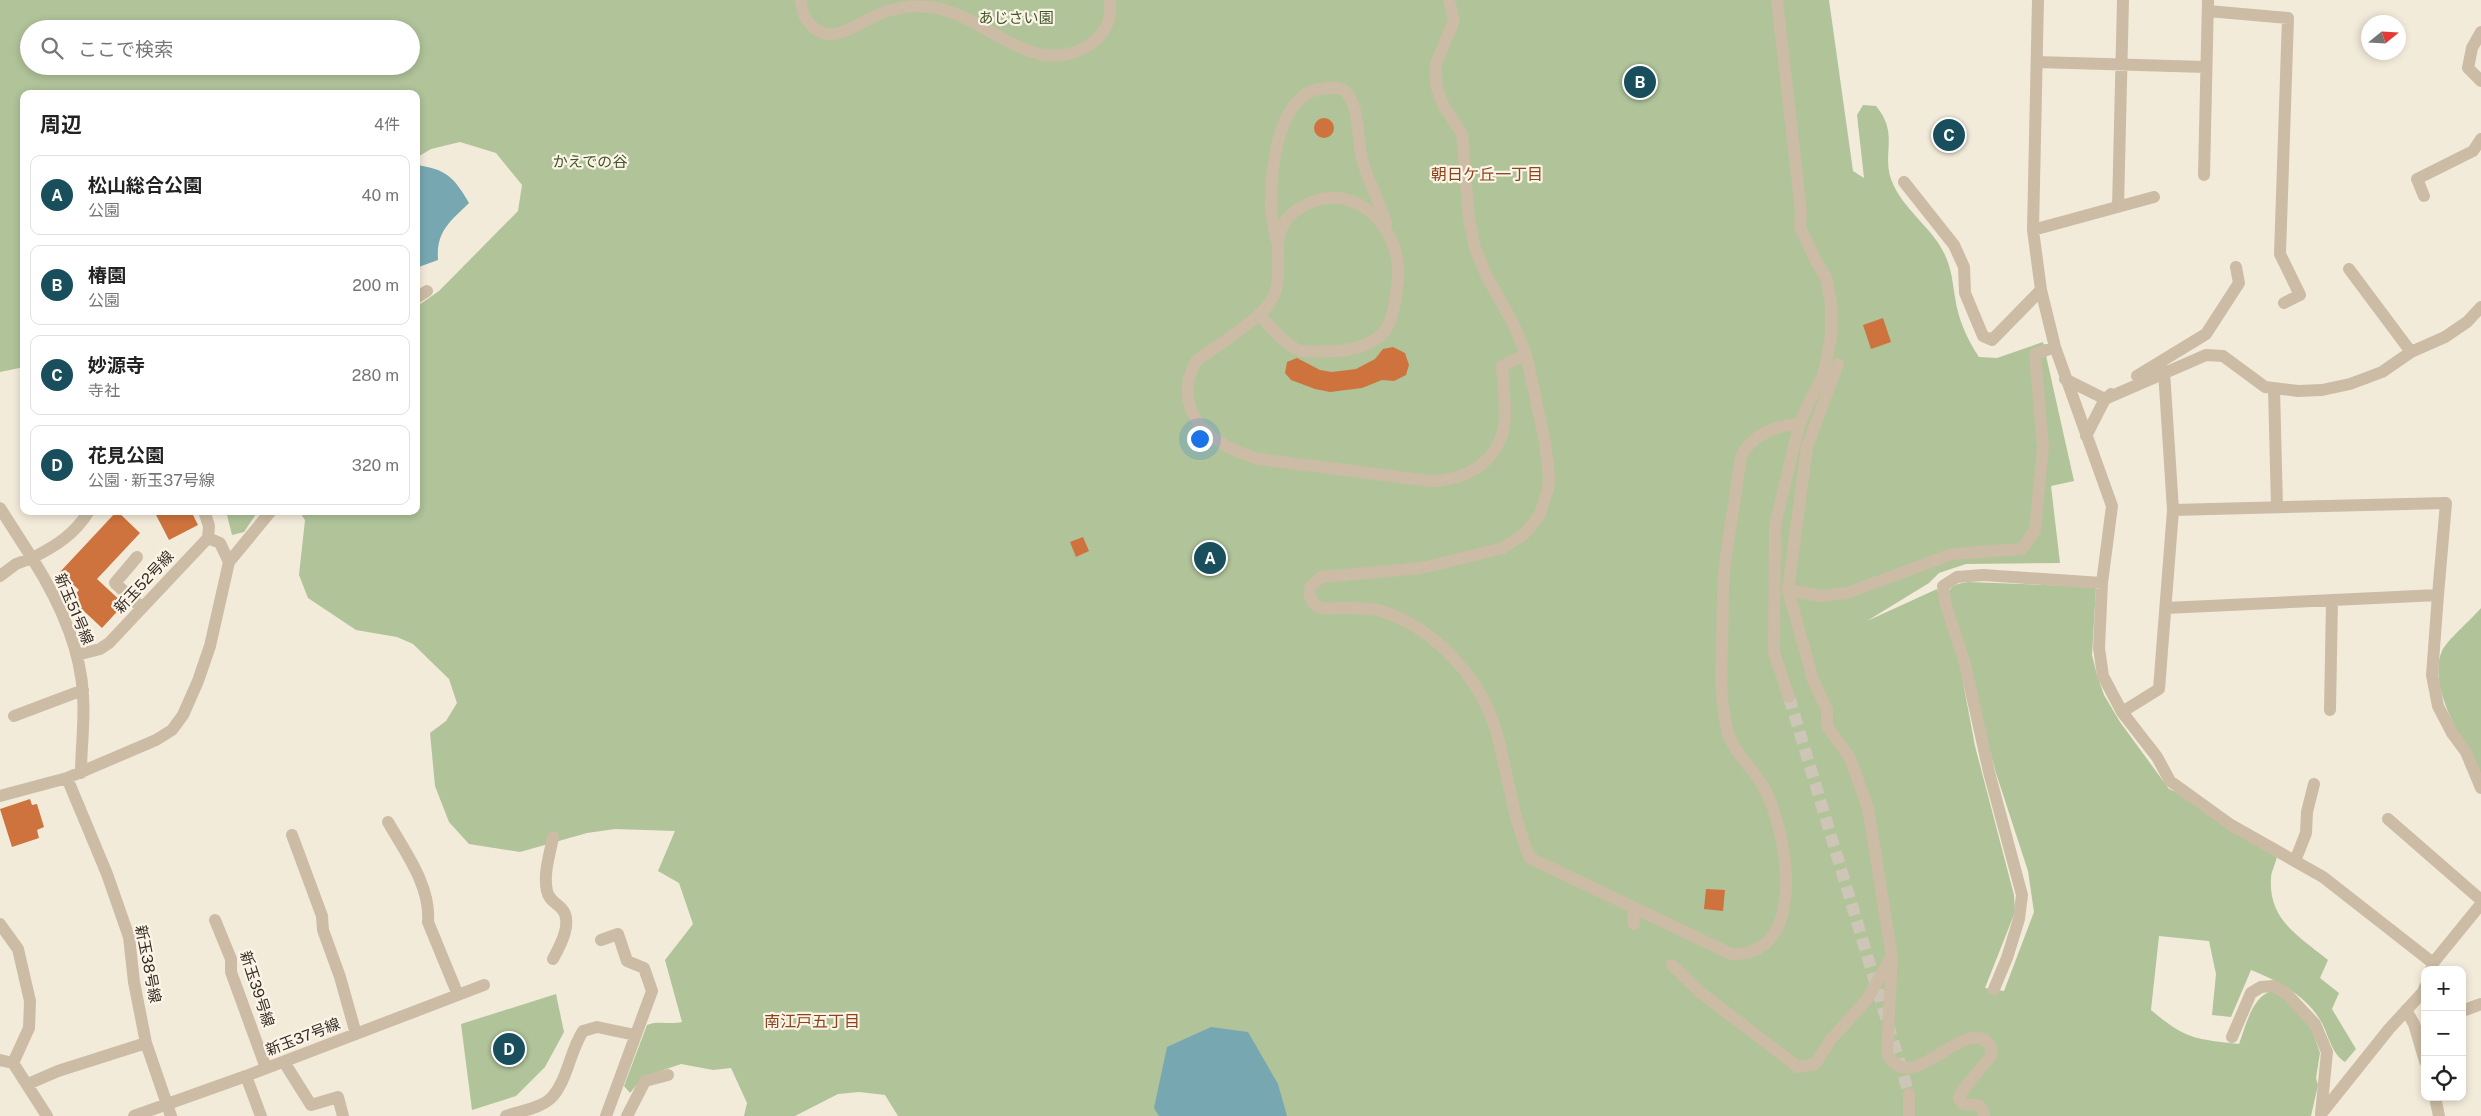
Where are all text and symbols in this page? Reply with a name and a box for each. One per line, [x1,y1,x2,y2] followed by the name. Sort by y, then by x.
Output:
[978,9,1054,26] park label: あじさい園
[2361,15,2406,60] north arrow
[20,20,420,75] search box
[38,34,66,62] icon: search
[78,38,173,60] text: ここで検索
[1624,63,1656,101] pin: B
[40,112,82,137] text: 周辺
[374,115,400,134] text: 4件
[1933,116,1965,154] pin: C
[553,153,627,170] park label: かえでの谷
[1431,165,1543,184] district label: 朝日ケ丘一丁目
[88,174,202,196] text: 松山総合公園
[51,186,63,205] text: A
[361,186,399,205] text: 40 m
[88,201,120,220] text: 公園
[88,264,126,286] text: 椿園
[52,276,62,295] text: B
[352,276,399,295] text: 200 m
[88,291,120,310] text: 公園
[88,354,145,376] text: 妙源寺
[51,366,63,385] text: C
[352,366,399,385] text: 280 m
[88,381,120,400] text: 寺社
[1187,426,1213,452] your location
[88,444,164,466] text: 花見公園
[51,456,63,475] text: D
[352,456,399,475] text: 320 m
[88,471,215,490] text: 公園 · 新玉37号線
[1194,539,1226,577] pin: A
[111,547,177,616] street label: 新玉52号線
[52,571,97,647] street label: 新玉51号線
[133,923,164,1004] street label: 新玉38号線
[237,949,278,1029] street label: 新玉39号線
[2421,966,2466,1101] map controls
[2421,966,2466,1011] button: +
[2421,1011,2466,1056] button: −
[764,1012,860,1031] district label: 南江戸五丁目
[263,1015,342,1058] street label: 新玉37号線
[493,1030,525,1068] pin: D
[2421,1056,2466,1101] button: locate

